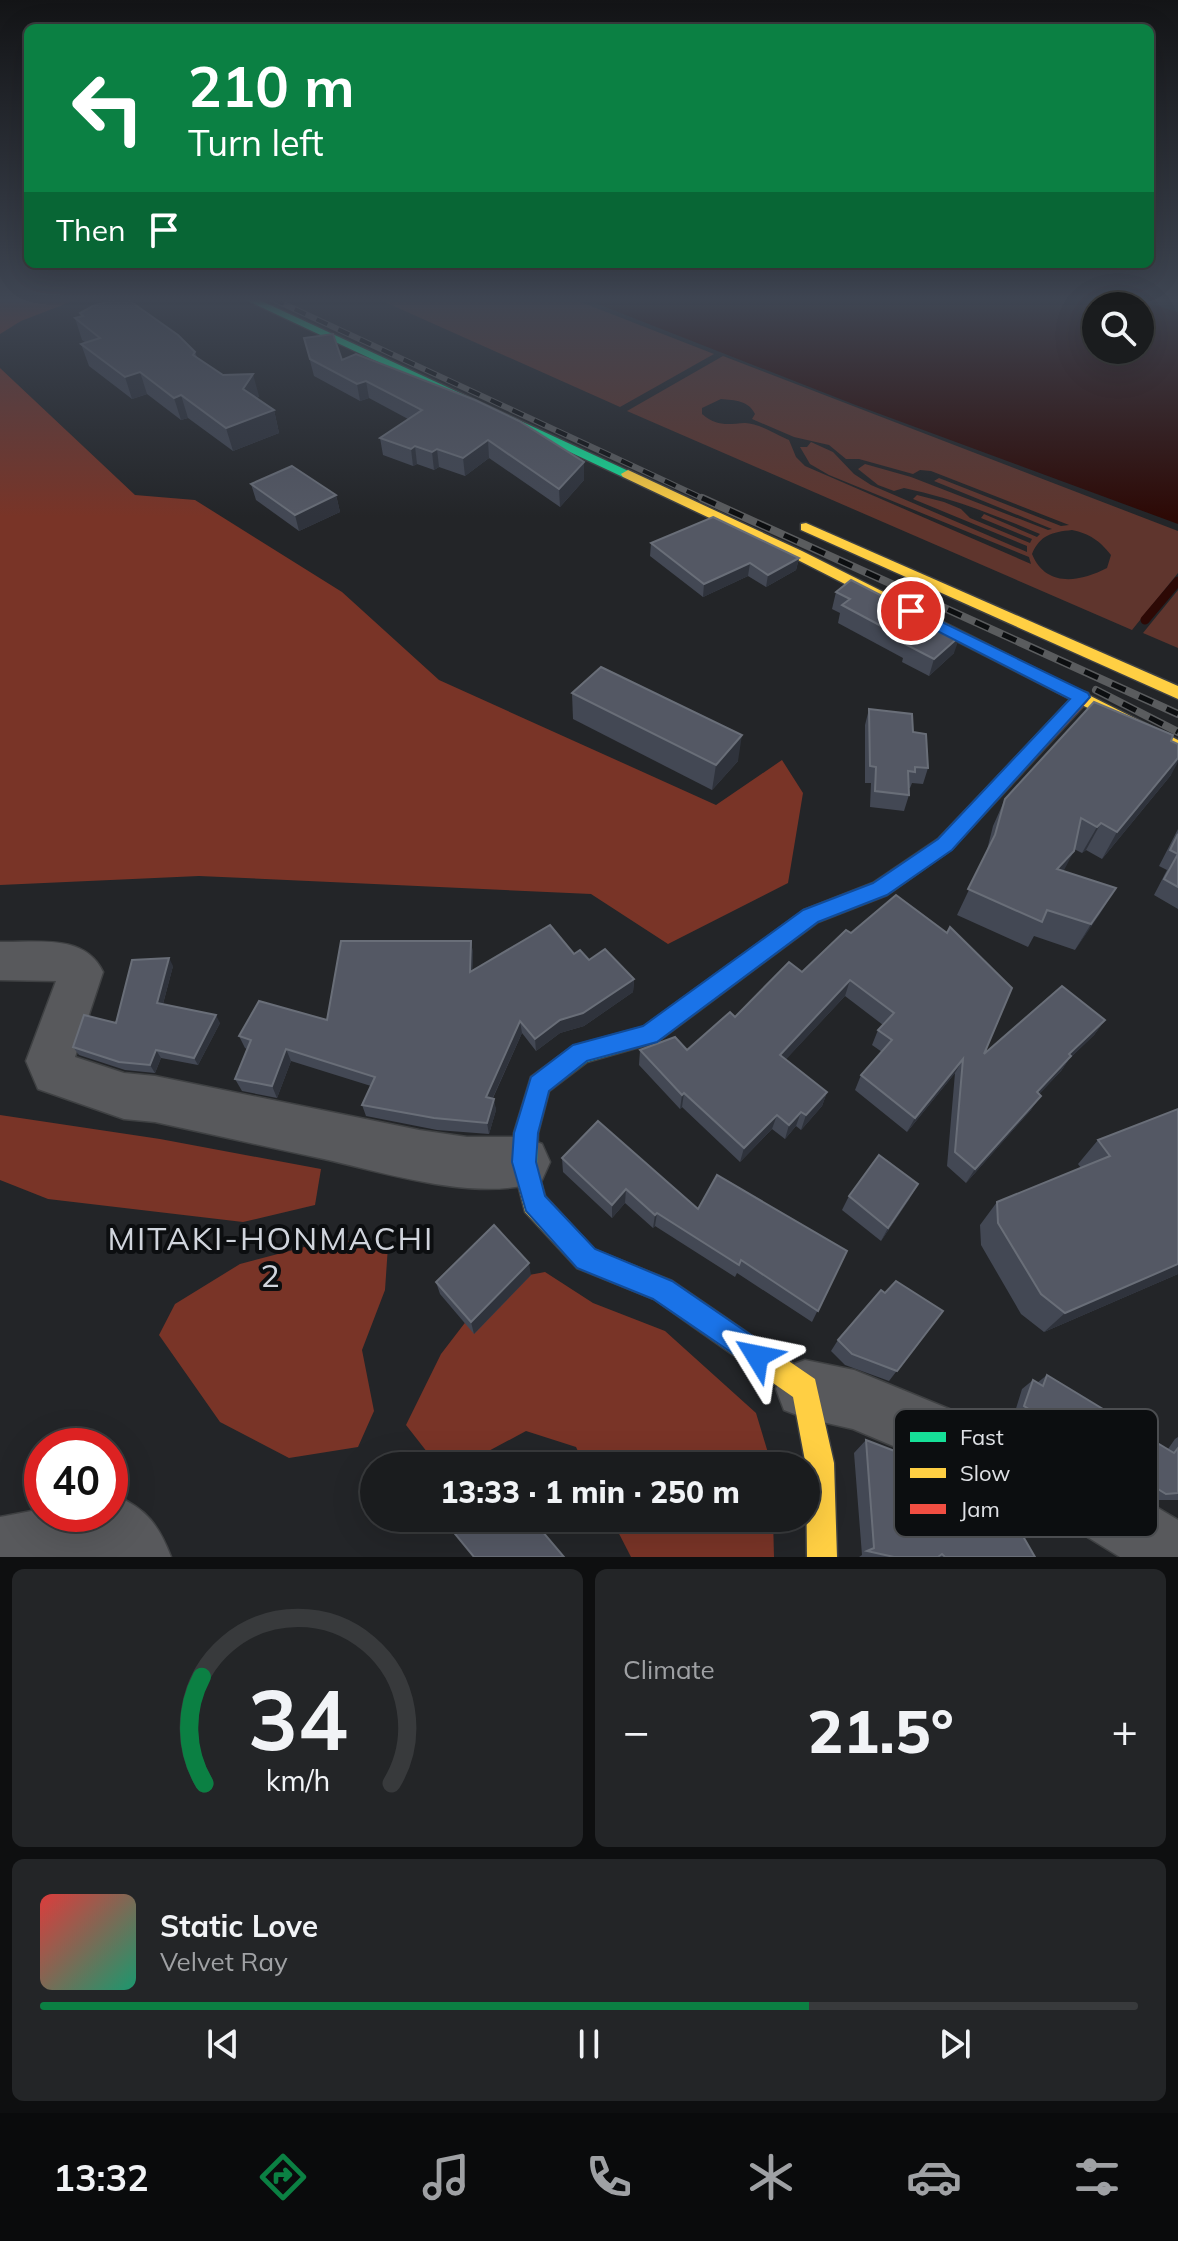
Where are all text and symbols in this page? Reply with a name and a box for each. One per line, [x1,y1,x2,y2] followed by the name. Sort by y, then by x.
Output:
[188,51,355,121] text: 210 m
[56,56,160,160] icon: left
[188,120,324,165] text: Turn left
[142,208,186,252] icon: arrive
[56,211,126,249] text: Then
[1082,292,1154,364] map controls
[1082,292,1154,364] button: search
[877,577,945,645] pin
[889,589,933,633] icon: arrive
[108,1218,434,1295] district label: MITAKI-HONMACHI 2
[715,1314,799,1398] position arrow
[894,1409,1158,1537] legend
[960,1423,1004,1451] text: Fast
[24,1428,128,1532] speed limit sign: 40
[960,1459,1010,1487] text: Slow
[440,1473,740,1511] text: 13:33 · 1 min · 250 m
[960,1495,1000,1523] text: Jam
[623,1653,715,1686] text: Climate
[248,1666,347,1771] text: 34
[807,1693,954,1768] text: 21.5°
[623,1703,649,1758] text: −
[1112,1703,1138,1758] text: +
[265,1762,330,1798] text: km/h
[160,1907,318,1945] text: Static Love
[160,1945,288,1978] text: Velvet Ray
[201,2022,245,2066] icon: previous
[567,2022,611,2066] icon: pause
[933,2022,977,2066] icon: next
[255,2149,311,2205] icon: directions
[418,2149,474,2205] icon: music
[581,2149,637,2205] icon: phone
[743,2149,799,2205] icon: climate
[906,2149,962,2205] icon: car
[1069,2149,1125,2205] icon: filters
[53,2155,149,2200] text: 13:32

